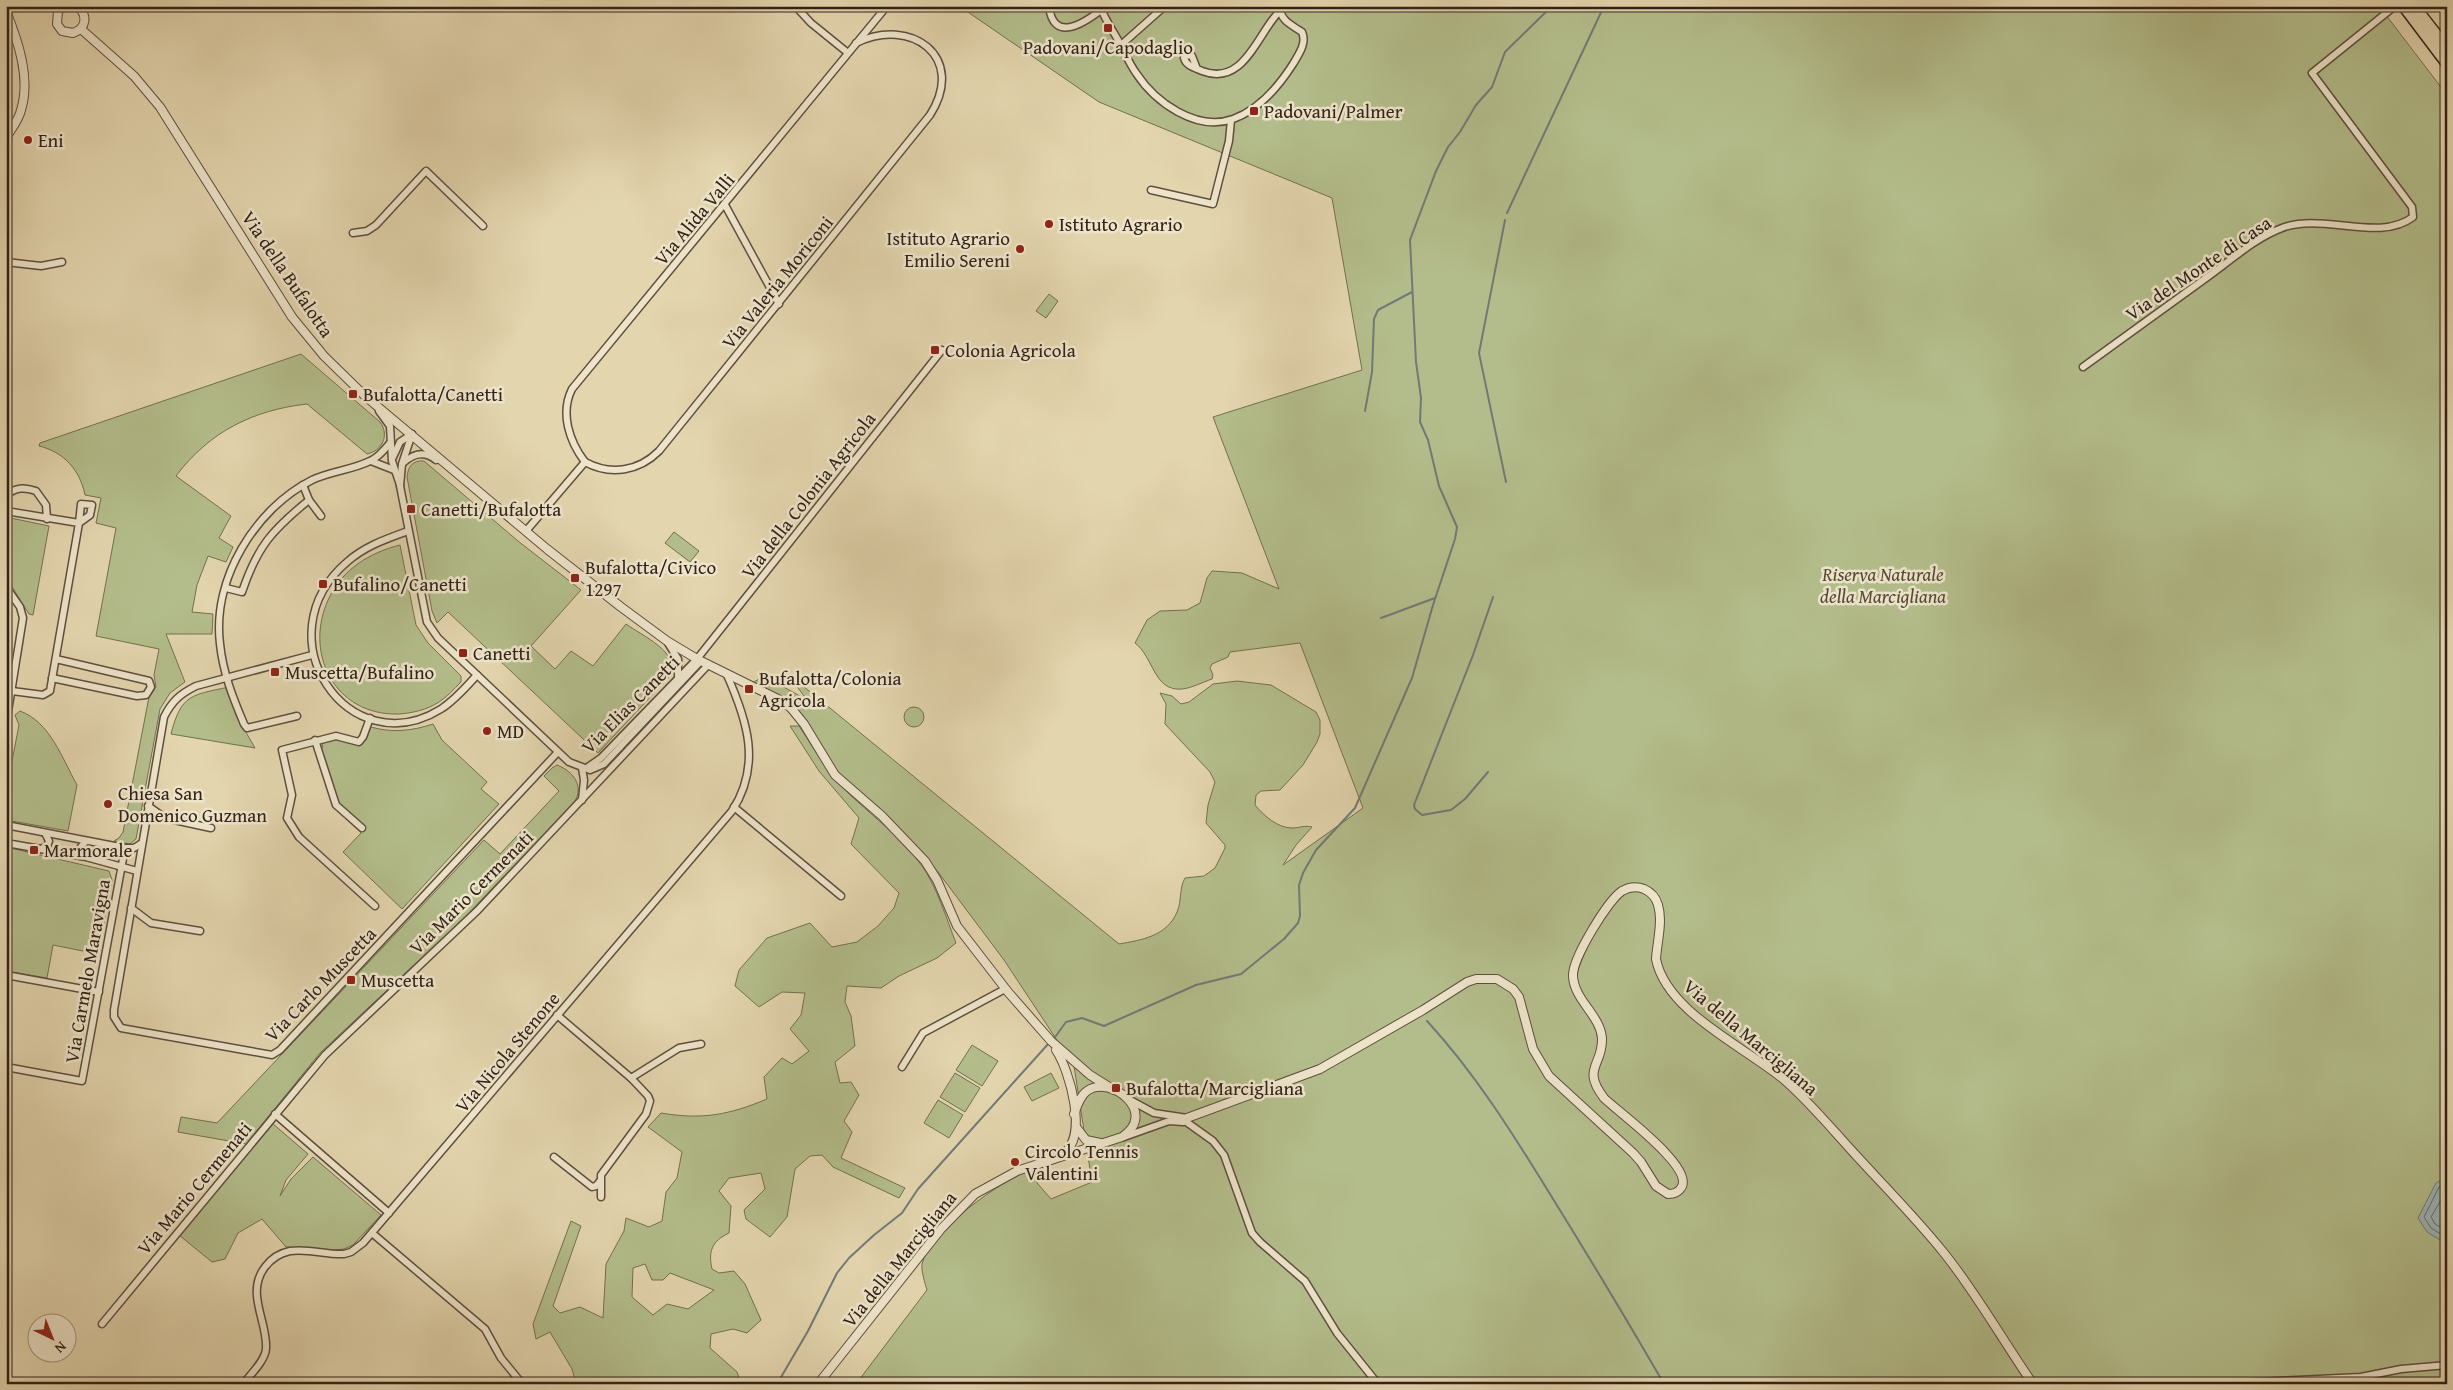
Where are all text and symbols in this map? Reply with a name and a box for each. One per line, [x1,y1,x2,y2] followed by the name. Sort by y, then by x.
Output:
[1102,22,1114,34] marker: Padovani/Capodaglio
[1023,33,1193,61] place label: Padovani/Capodaglio
[1264,97,1403,125] place label: Padovani/Palmer
[1248,105,1260,117] marker: Padovani/Palmer
[38,126,64,154] place label: Eni
[22,134,34,146] marker: Eni
[647,167,741,271] street label: Via Alida Valli
[235,205,341,343] street label: Via della Bufalotta
[714,209,840,355] street label: Via Valeria Moriconi
[2119,209,2277,327] street label: Via del Monte di Casa
[1059,210,1182,238] place label: Istituto Agrario
[1043,218,1055,230] marker: Istituto Agrario
[887,224,1010,274] place label: Istituto Agrario Emilio Sereni
[1014,243,1026,255] marker: Istituto Agrario Emilio Sereni
[945,336,1076,364] place label: Colonia Agricola
[929,344,941,356] marker: Colonia Agricola
[363,380,503,408] place label: Bufalotta/Canetti
[347,388,359,400] marker: Bufalotta/Canetti
[734,406,882,584] street label: Via della Colonia Agricola
[421,495,561,523] place label: Canetti/Bufalotta
[405,503,417,515] marker: Canetti/Bufalotta
[585,553,716,603] place label: Bufalotta/Civico 1297
[1820,560,1946,610] park label: Riserva Naturale della Marcigliana
[333,570,467,598] place label: Bufalino/Canetti
[569,572,581,584] marker: Bufalotta/Civico 1297
[317,578,329,590] marker: Bufalino/Canetti
[473,639,531,667] place label: Canetti
[457,647,469,659] marker: Canetti
[574,648,686,760] street label: Via Elias Canetti
[285,658,434,686] place label: Muscetta/Bufalino
[759,664,902,714] place label: Bufalotta/Colonia Agricola
[269,666,281,678] marker: Muscetta/Bufalino
[743,683,755,695] marker: Bufalotta/Colonia Agricola
[497,717,524,745] place label: MD
[481,725,493,737] marker: MD
[118,779,267,829] place label: Chiesa San Domenico Guzman
[102,798,114,810] marker: Chiesa San Domenico Guzman
[402,823,540,961] street label: Via Mario Cermenati
[44,836,133,864] place label: Marmorale
[28,844,40,856] marker: Marmorale
[57,877,117,1065] street label: Via Carmelo Maravigna
[258,920,382,1048] street label: Via Carlo Muscetta
[361,966,434,994] place label: Muscetta
[1677,972,1825,1102] street label: Via della Marcigliana
[345,974,357,986] marker: Muscetta
[448,985,566,1119] street label: Via Nicola Stenone
[1126,1074,1303,1102] place label: Bufalotta/Marcigliana
[1110,1082,1122,1094] marker: Bufalotta/Marcigliana
[130,1116,258,1260] street label: Via Mario Cermenati
[1025,1137,1139,1187] place label: Circolo Tennis Valentini
[1009,1156,1021,1168] marker: Circolo Tennis Valentini
[835,1185,963,1333] street label: Via della Marcigliana
[28,1312,78,1362] north arrow
[50,1337,71,1358] text: N

